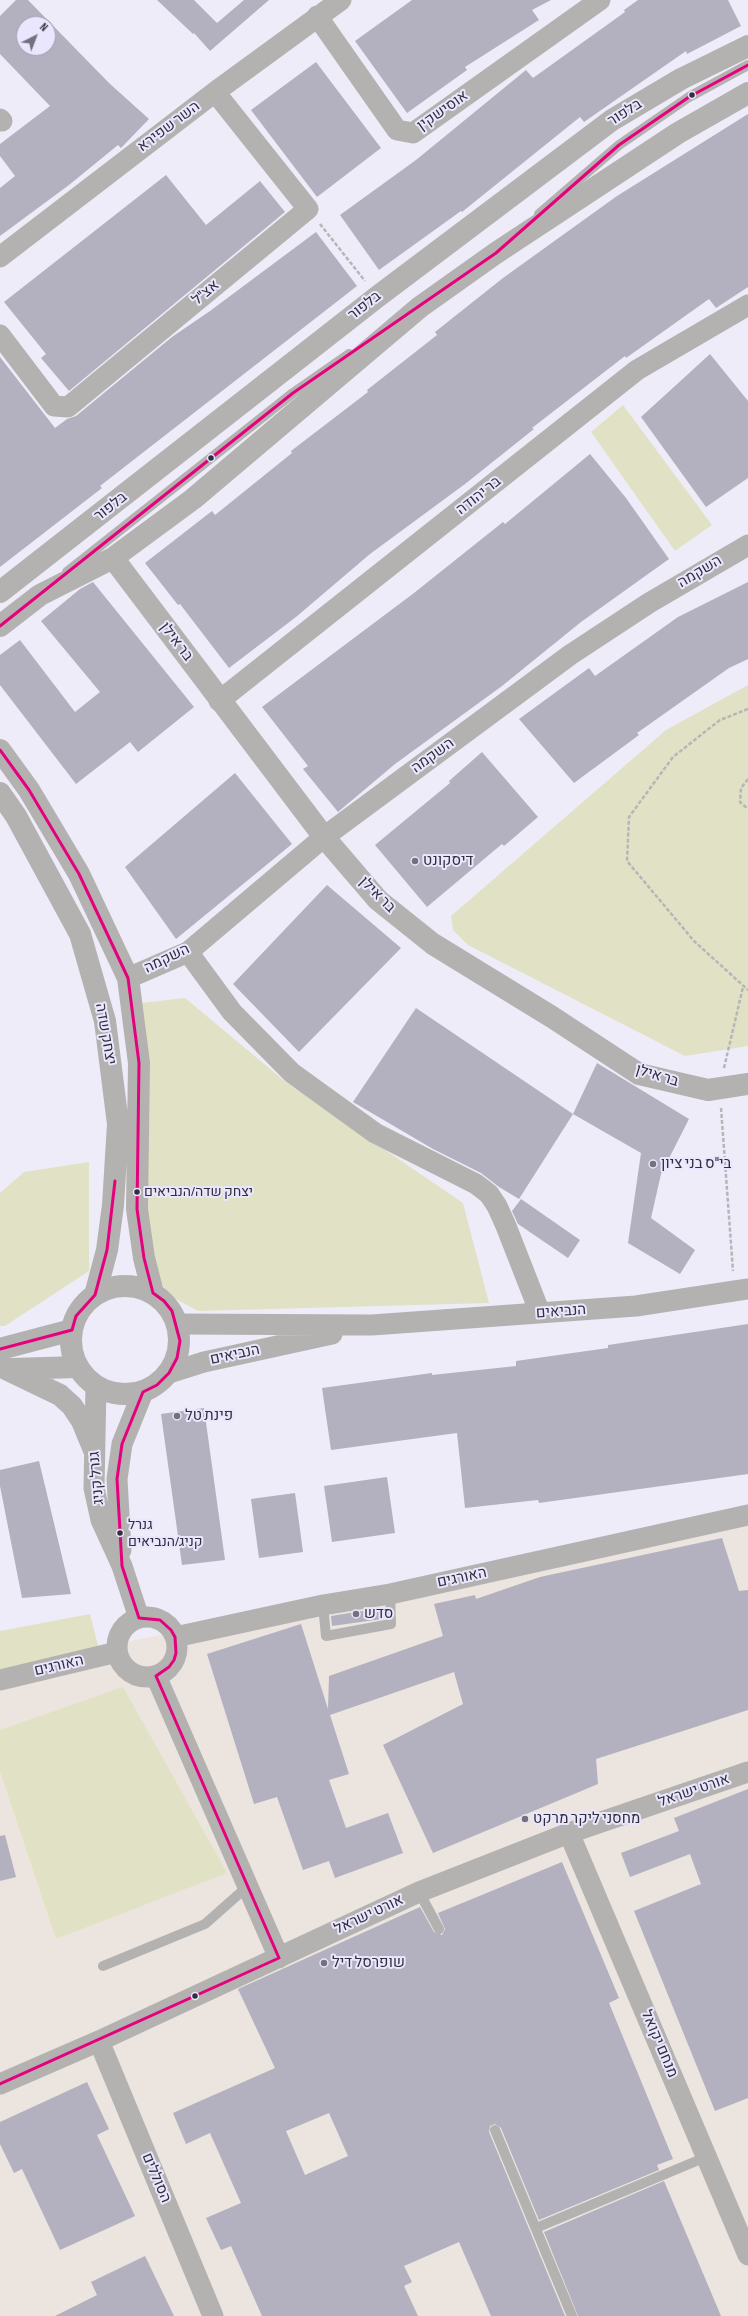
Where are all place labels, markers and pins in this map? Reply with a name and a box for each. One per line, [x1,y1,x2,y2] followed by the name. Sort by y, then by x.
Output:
[687,90,697,100] unlabelled marker
[206,453,216,463] unlabelled marker
[423,852,473,870] place label: דיסקונט
[410,856,420,866] marker: דיסקונט
[661,1155,731,1173] place label: בי"ס בני ציון
[648,1159,658,1169] marker: בי"ס בני ציון
[144,1184,253,1200] place label: יצחק שדה/הנביאים
[132,1187,142,1197] marker: יצחק שדה/הנביאים
[185,1407,233,1425] place label: פינת טל
[172,1411,182,1421] marker: פינת טל
[128,1517,202,1550] place label: גנרל קניג/הנביאים
[115,1528,125,1538] marker: גנרל קניג/הנביאים
[364,1605,393,1623] place label: סדש
[351,1609,361,1619] marker: סדש
[533,1810,640,1828] place label: מחסני ליקר מרקט
[520,1814,530,1824] marker: מחסני ליקר מרקט
[332,1954,405,1972] place label: שופרסל דיל
[319,1958,329,1968] marker: שופרסל דיל
[190,1991,200,2001] unlabelled marker

